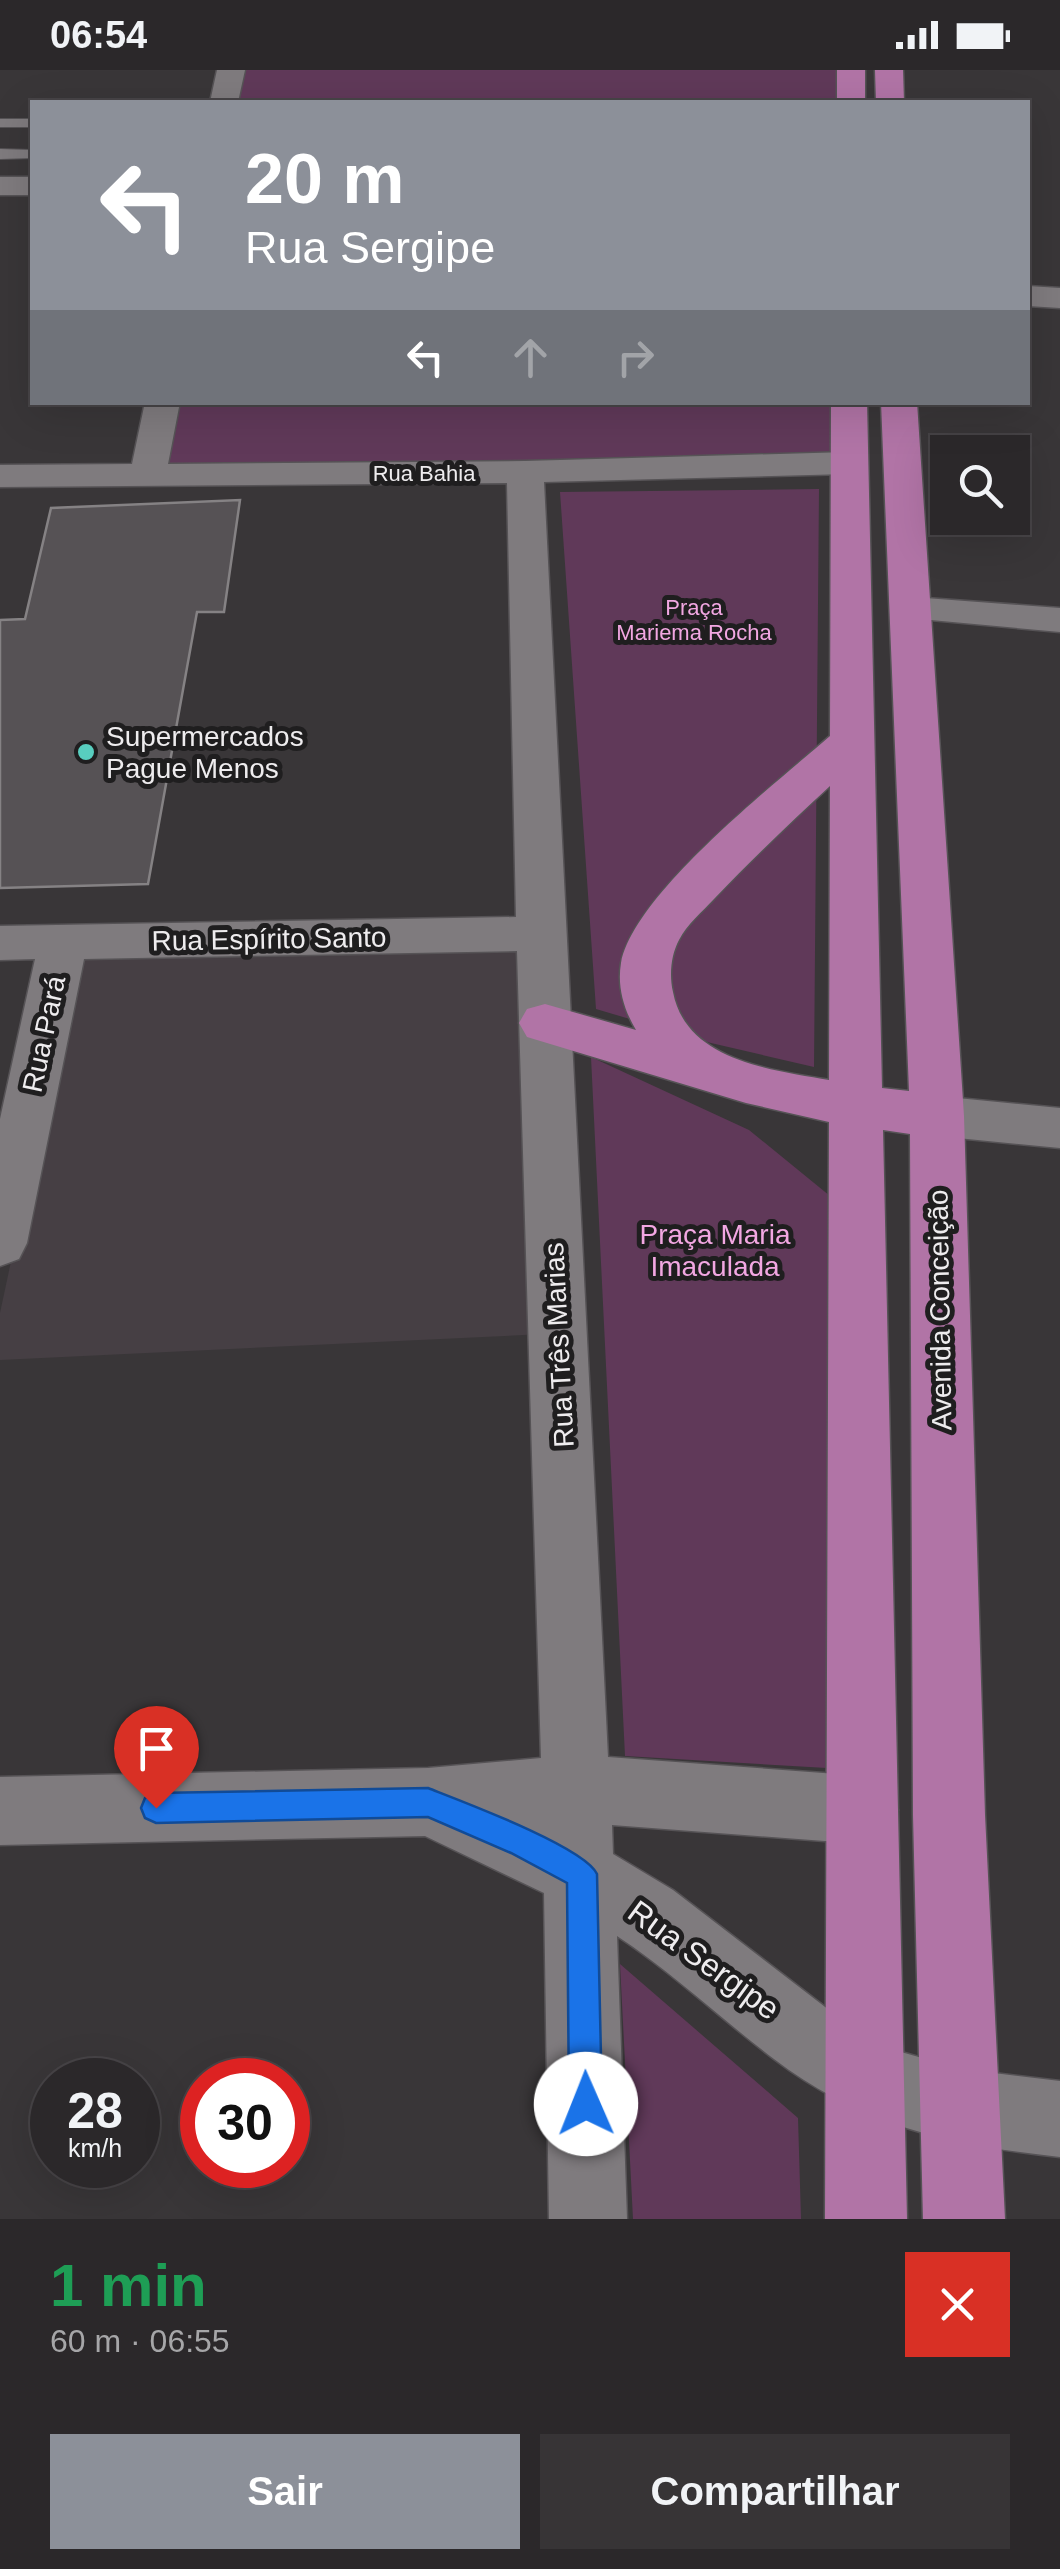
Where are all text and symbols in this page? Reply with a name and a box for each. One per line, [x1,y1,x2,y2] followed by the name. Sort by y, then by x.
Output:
[50,14,147,56] text: 06:54
[80,140,210,270] icon: left
[245,140,405,218] text: 20 m
[245,222,495,273] text: Rua Sergipe
[398,330,453,385] icon: left
[503,330,558,385] icon: ahead
[608,330,663,385] icon: right
[930,435,1030,535] map controls
[930,435,1030,535] button: search
[373,461,476,486] street label: Rua Bahia
[616,595,772,645] park label: Praça Mariema Rocha
[106,721,304,784] place label: Supermercados Pague Menos
[75,741,97,763] marker: Supermercados Pague Menos
[151,921,387,957] street label: Rua Espírito Santo
[17,973,72,1095] street label: Rua Pará
[922,1189,958,1431] street label: Avenida Conceição
[640,1219,791,1282] park label: Praça Maria Imaculada
[538,1242,580,1448] street label: Rua Três Marias
[114,1706,199,1809] pin
[129,1721,184,1776] icon: arrive
[621,1893,787,2027] street label: Rua Sergipe
[534,2052,638,2156] position arrow
[180,2058,310,2188] speed limit sign: 30
[67,2083,123,2139] text: 28
[68,2134,122,2162] text: km/h
[50,2252,207,2319] text: 1 min
[905,2252,1010,2357] button: close
[50,2323,230,2359] text: 60 m · 06:55
[50,2434,520,2549] button: Sair
[540,2434,1010,2549] button: Compartilhar

